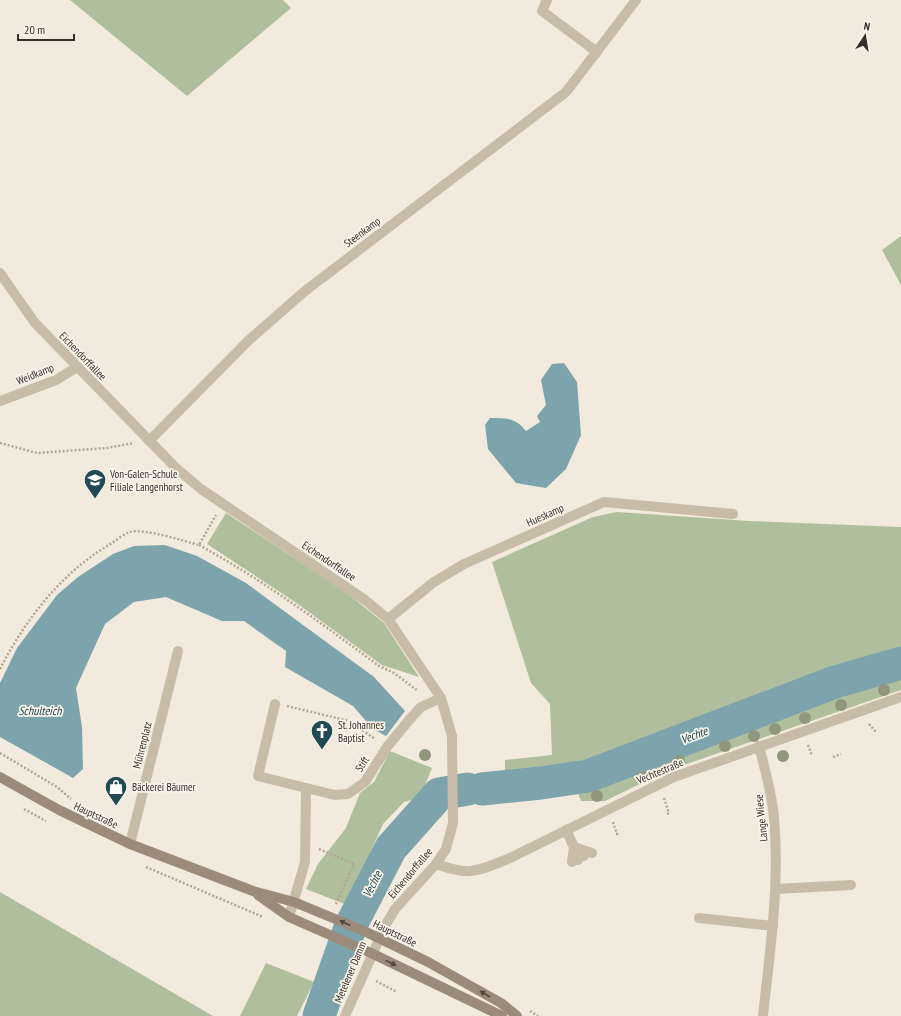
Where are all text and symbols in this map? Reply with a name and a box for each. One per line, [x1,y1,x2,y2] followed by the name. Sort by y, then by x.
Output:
[18,16,74,42] scale bar
[845,16,885,56] north arrow
[863,19,871,34] text: N
[24,22,45,37] text: 20 m
[341,214,383,250] street label: Steenkamp
[56,329,110,383] street label: Eichendorffallee
[14,360,56,388] street label: Weidkamp
[82,467,108,500] school or university icon: Von-Galen-Schule Filiale Langenhorst
[109,467,183,494] place label: Von-Galen-Schule Filiale Langenhorst
[524,500,566,529] street label: Hueskamp
[299,538,359,584] street label: Eichendorffallee
[18,703,62,718] water label: Schulteich
[309,718,335,751] church icon: St. Johannes Baptist
[338,718,384,745] place label: St. Johannes Baptist
[129,720,155,770] street label: Mührenplatz
[678,723,711,747] water label: Vechte
[352,754,372,774] street label: Stift
[634,755,686,787] street label: Vechtestraße
[103,774,129,807] shop icon: Bäckerei Bäumer
[132,780,196,794] place label: Bäckerei Bäumer
[751,793,770,842] street label: Lange Wiese
[72,799,121,831] street label: Hauptstraße
[385,844,436,901] street label: Eichendorffallee
[359,867,385,900] water label: Vechte
[371,916,420,950] street label: Hauptstraße
[339,919,351,925] one-way arrow
[331,939,369,1005] street label: Metelener Damm
[385,960,396,966] one-way arrow
[479,991,491,998] one-way arrow

